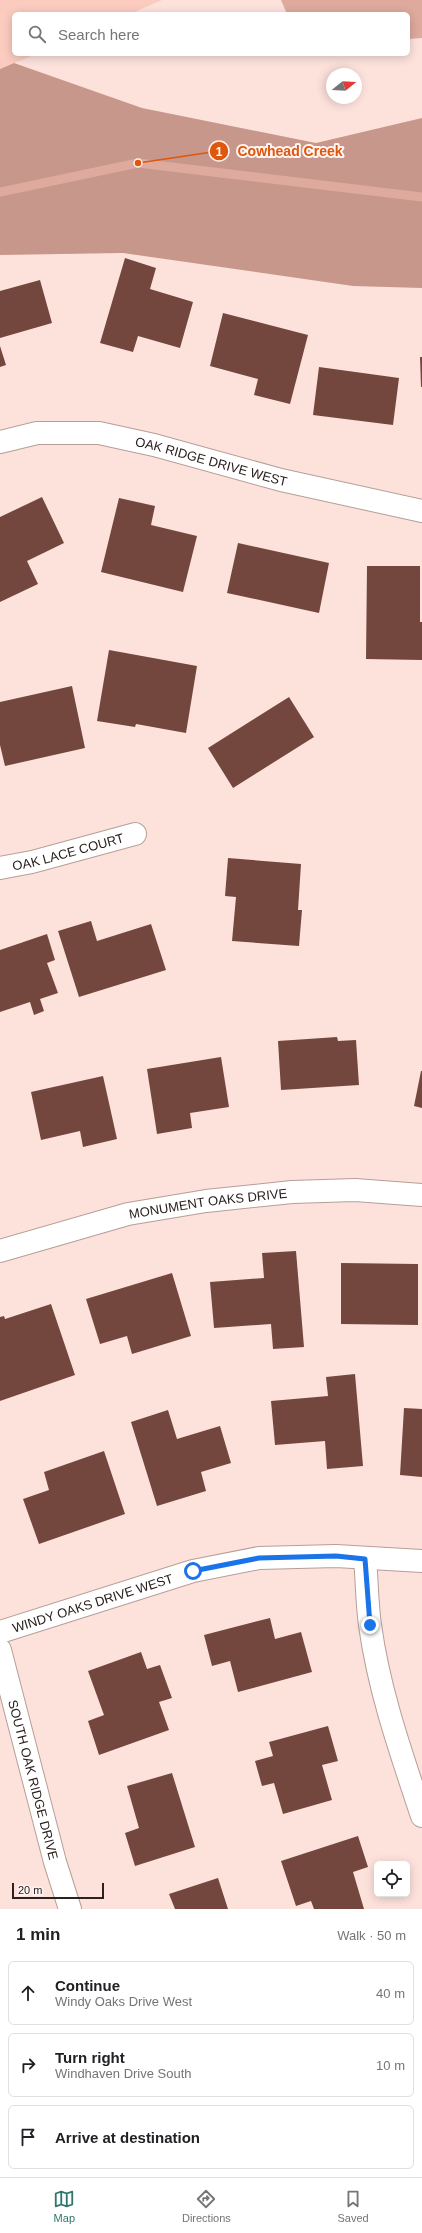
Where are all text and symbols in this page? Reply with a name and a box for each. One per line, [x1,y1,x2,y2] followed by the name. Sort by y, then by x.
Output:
[12,12,410,56] search box
[26,23,48,45] icon: search
[58,26,140,43] text: Search here
[326,68,362,104] north arrow
[209,138,350,164] callout: Cowhead Creek
[237,143,343,159] text: Cowhead Creek
[216,145,223,159] text: 1
[134,434,289,489] street label: OAK RIDGE DRIVE WEST
[11,830,125,873] street label: OAK LACE COURT
[128,1185,288,1221] street label: MONUMENT OAKS DRIVE
[184,1562,202,1580] route start
[10,1570,175,1635] street label: WINDY OAKS DRIVE WEST
[361,1616,379,1634] route end
[6,1698,62,1862] street label: SOUTH OAK RIDGE DRIVE
[374,1861,410,1897] map controls
[374,1861,410,1897] button: locate
[12,1881,104,1900] scale bar
[18,1884,42,1896] text: 20 m
[16,1925,60,1944] text: 1 min
[337,1928,406,1943] text: Walk · 50 m
[55,1977,120,1994] text: Continue
[17,1982,39,2004] icon: ahead
[376,1986,405,2001] text: 40 m
[55,1994,192,2009] text: Windy Oaks Drive West
[55,2049,125,2066] text: Turn right
[17,2054,39,2076] icon: right
[376,2058,405,2073] text: 10 m
[55,2066,192,2081] text: Windhaven Drive South
[17,2126,39,2148] icon: arrive
[55,2129,200,2146] text: Arrive at destination
[53,2188,75,2224] tab: Map
[182,2188,231,2224] tab: Directions
[337,2188,369,2224] tab: Saved

